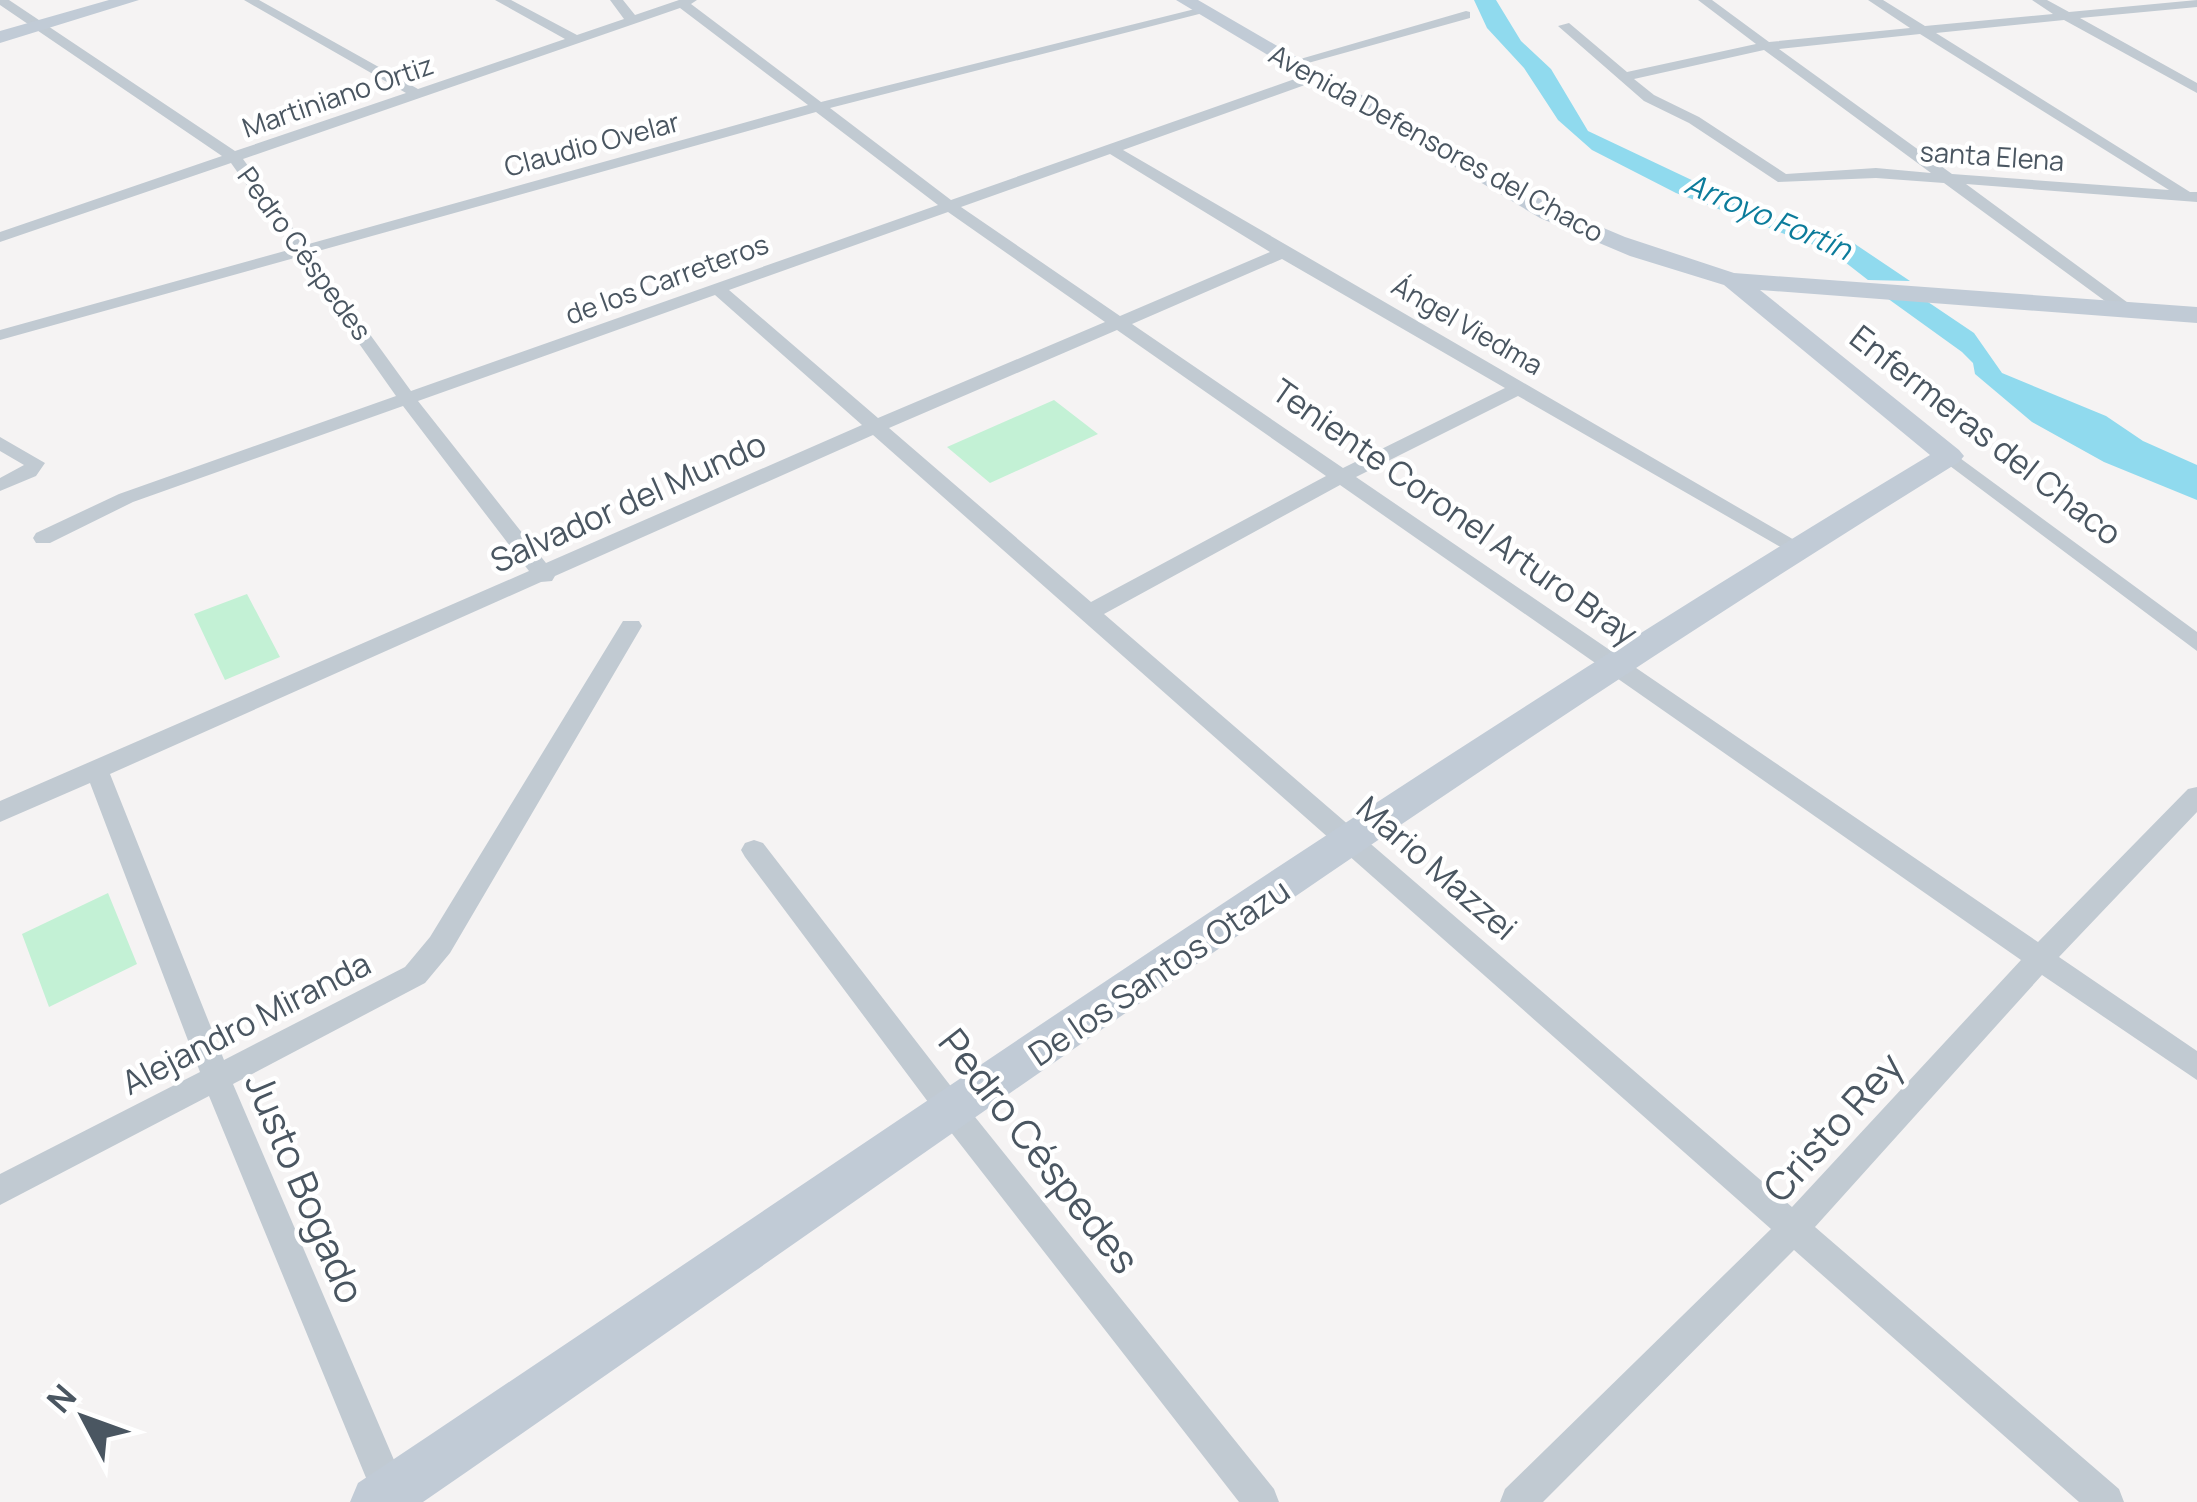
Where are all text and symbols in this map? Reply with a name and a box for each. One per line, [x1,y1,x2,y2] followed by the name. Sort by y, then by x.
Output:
[1263,35,1611,250] street label: Avenida Defensores del Chaco
[237,46,438,146] street label: Martiniano Ortiz
[500,102,684,185] street label: Claudio Ovelar
[1919,132,2065,179] street label: santa Elena
[230,159,381,347] street label: Pedro Céspedes
[1679,162,1859,269] water label: Arroyo Fortín
[560,225,773,333] street label: de los Carreteros
[1386,267,1550,383] street label: Ángel Viedma
[1841,314,2131,555] street label: Enfermeras del Chaco
[1263,368,1647,655] street label: Teniente Coronel Arturo Bray
[483,421,773,583] street label: Salvador del Mundo
[1348,786,1527,950] street label: Mario Mazzei
[1019,867,1298,1076] street label: De los Santos Otazu
[114,940,378,1105] street label: Alejandro Miranda
[927,1017,1153,1284] street label: Pedro Céspedes
[1750,1040,1914,1213] street label: Cristo Rey
[233,1064,379,1311] street label: Justo Bogado
[24,1358,144,1478] north arrow
[36,1374,86,1422] text: N

